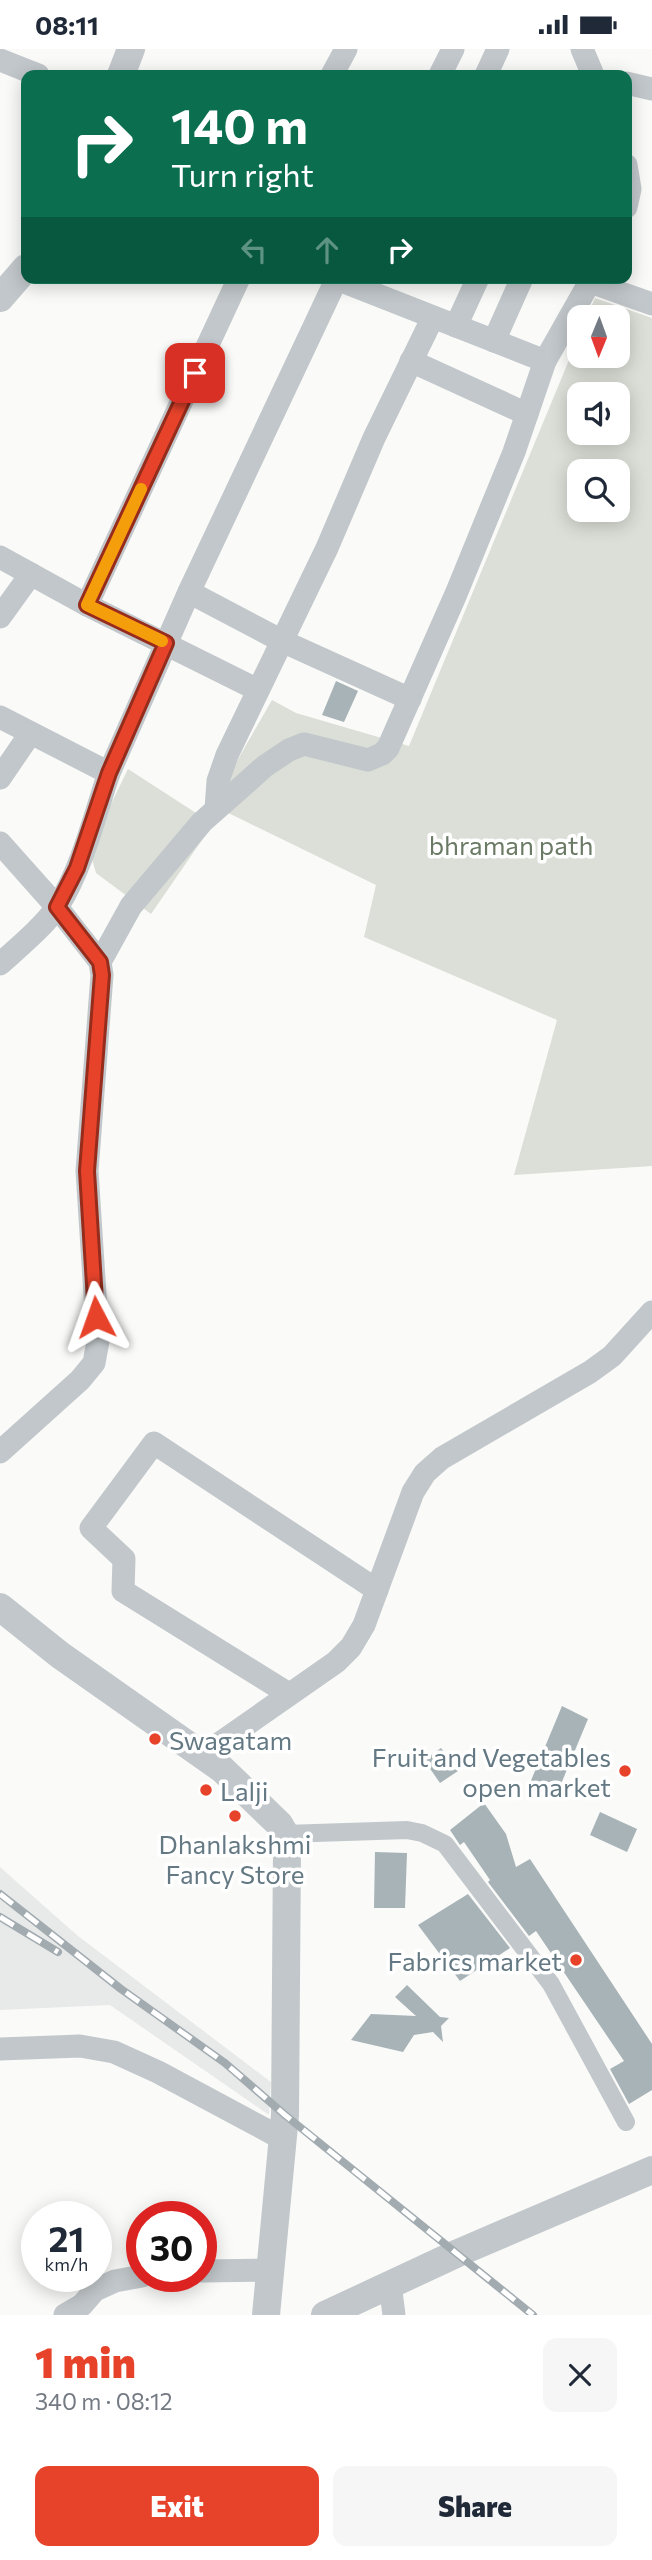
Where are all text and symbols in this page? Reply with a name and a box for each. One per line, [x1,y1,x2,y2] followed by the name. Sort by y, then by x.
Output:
[35,9,99,40] text: 08:11
[171,94,308,154] text: 140 m
[56,98,147,189] icon: right
[171,154,314,194] text: Turn right
[235,231,273,269] icon: left
[308,231,346,269] icon: ahead
[381,231,419,269] icon: right
[567,305,630,367] north arrow
[567,305,630,522] map controls
[165,343,225,403] pin
[176,354,214,392] icon: arrive
[567,382,630,445] button: sound
[567,459,630,522] button: search
[429,829,593,860] park label: bhraman path
[59,1280,133,1354] position arrow
[169,1724,292,1755] place label: Swagatam
[147,1731,163,1747] marker: Swagatam
[372,1741,611,1802] place label: Fruit and Vegetables open market
[617,1763,633,1779] marker: Fruit and Vegetables open market
[220,1775,268,1806] place label: Lalji
[198,1782,214,1798] marker: Lalji
[227,1808,243,1824] marker: Dhanlakshmi Fancy Store
[159,1828,311,1889] place label: Dhanlakshmi Fancy Store
[388,1945,562,1976] place label: Fabrics market
[568,1952,584,1968] marker: Fabrics market
[126,2201,217,2292] speed limit sign: 30
[49,2216,84,2259] text: 21
[45,2253,88,2275] text: km/h
[35,2335,136,2387] text: 1 min
[543,2338,617,2412] button: close
[35,2387,173,2415] text: 340 m · 08:12
[35,2466,319,2546] button: Exit
[333,2466,617,2546] button: Share

